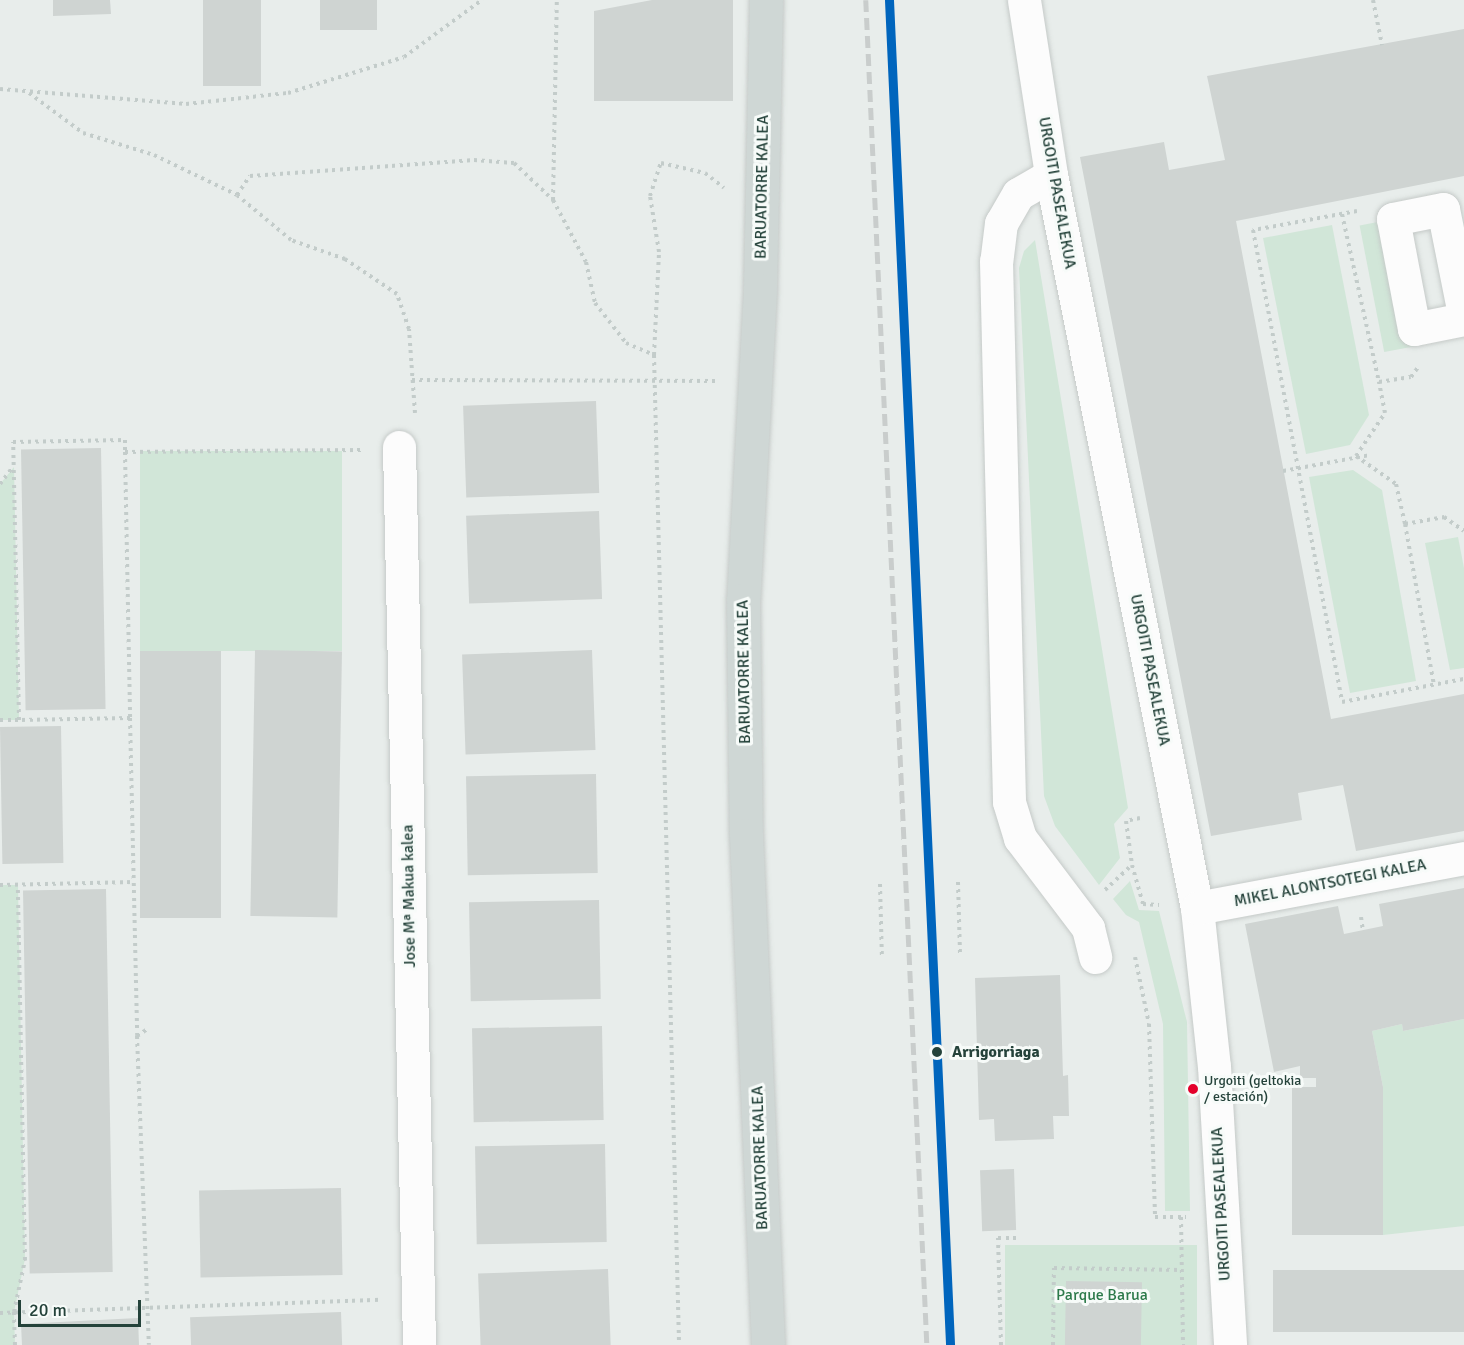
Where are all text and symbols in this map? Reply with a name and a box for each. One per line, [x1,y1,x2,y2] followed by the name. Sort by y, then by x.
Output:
[751,115,773,259] street label: BARUATORRE KALEA
[1034,115,1080,271] street label: URGOITI PASEALEKUA
[1126,593,1174,747] street label: URGOITI PASEALEKUA
[733,600,755,744] street label: BARUATORRE KALEA
[398,824,420,968] street label: Jose Mª Makua kalea
[1232,855,1428,911] street label: MIKEL ALONTSOTEGI KALEA
[927,1042,947,1062] marker: Arrigorriaga
[952,1042,1040,1062] place label: Arrigorriaga
[1204,1073,1301,1106] place label: Urgoiti (geltokia / estación)
[1187,1083,1199,1095] marker: Urgoiti (geltokia / estación)
[748,1086,772,1230] street label: BARUATORRE KALEA
[1207,1127,1235,1281] street label: URGOITI PASEALEKUA
[1056,1285,1148,1305] park label: Parque Barua
[21,1288,144,1326] scale bar
[29,1299,67,1321] text: 20 m

